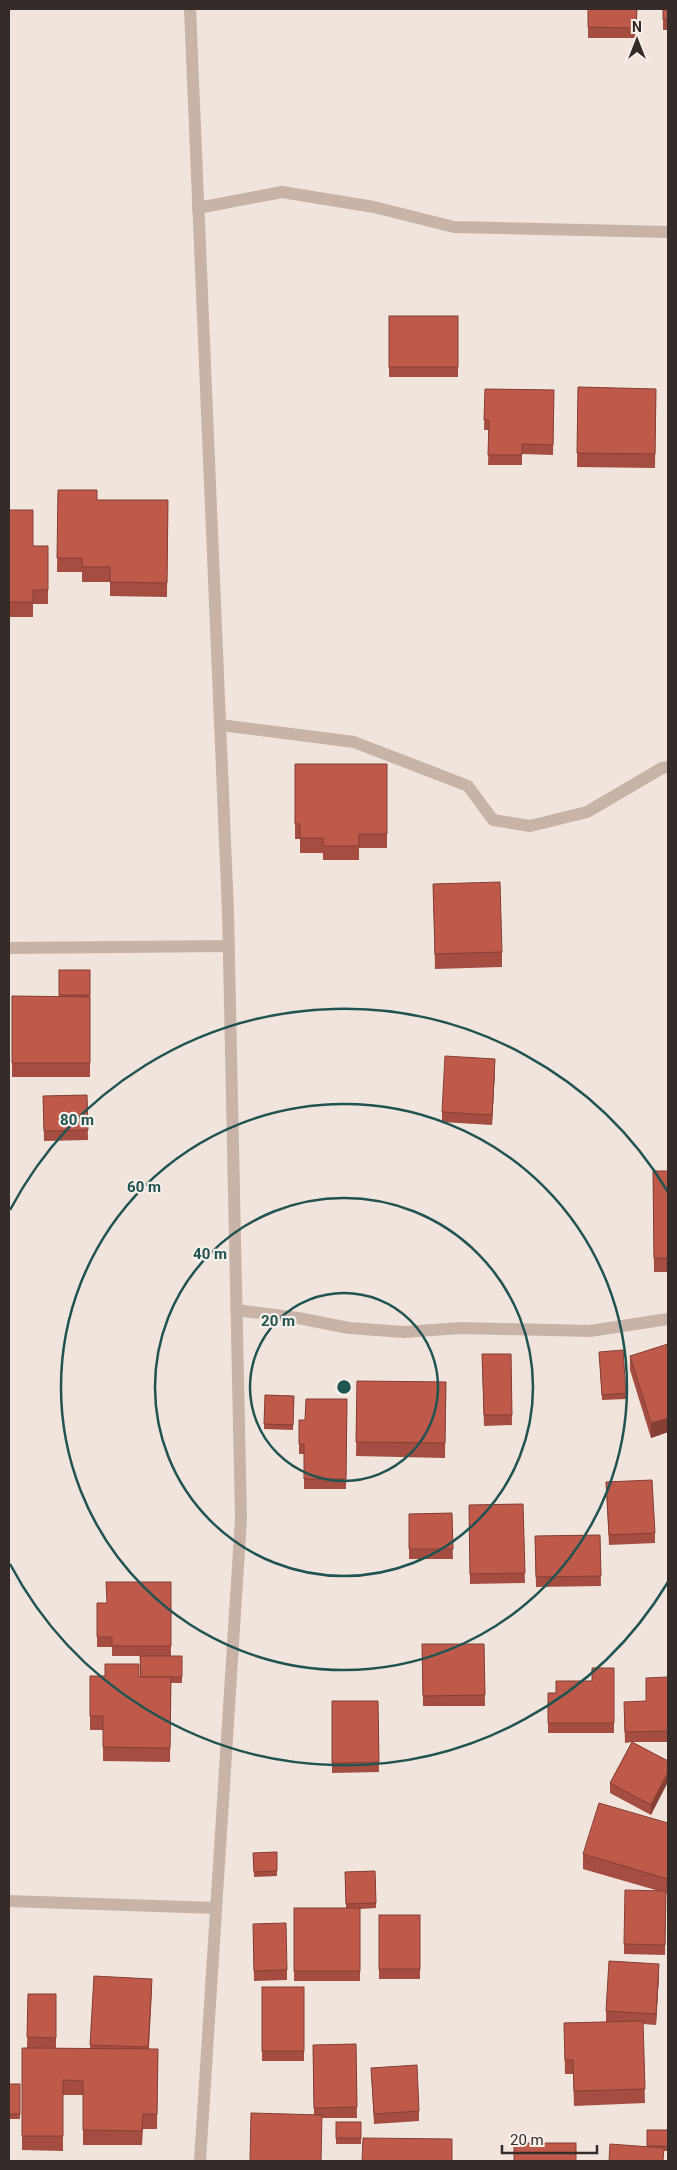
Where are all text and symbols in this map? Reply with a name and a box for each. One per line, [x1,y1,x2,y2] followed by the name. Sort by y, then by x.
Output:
[612,15,662,65] north arrow
[632,19,642,35] text: N
[60,1111,94,1129] text: 80 m
[127,1178,161,1196] text: 60 m
[193,1245,227,1263] text: 40 m
[261,1312,295,1330] text: 20 m
[335,1378,353,1396] centre of rings
[502,2122,597,2154] scale bar
[510,2131,544,2149] text: 20 m

